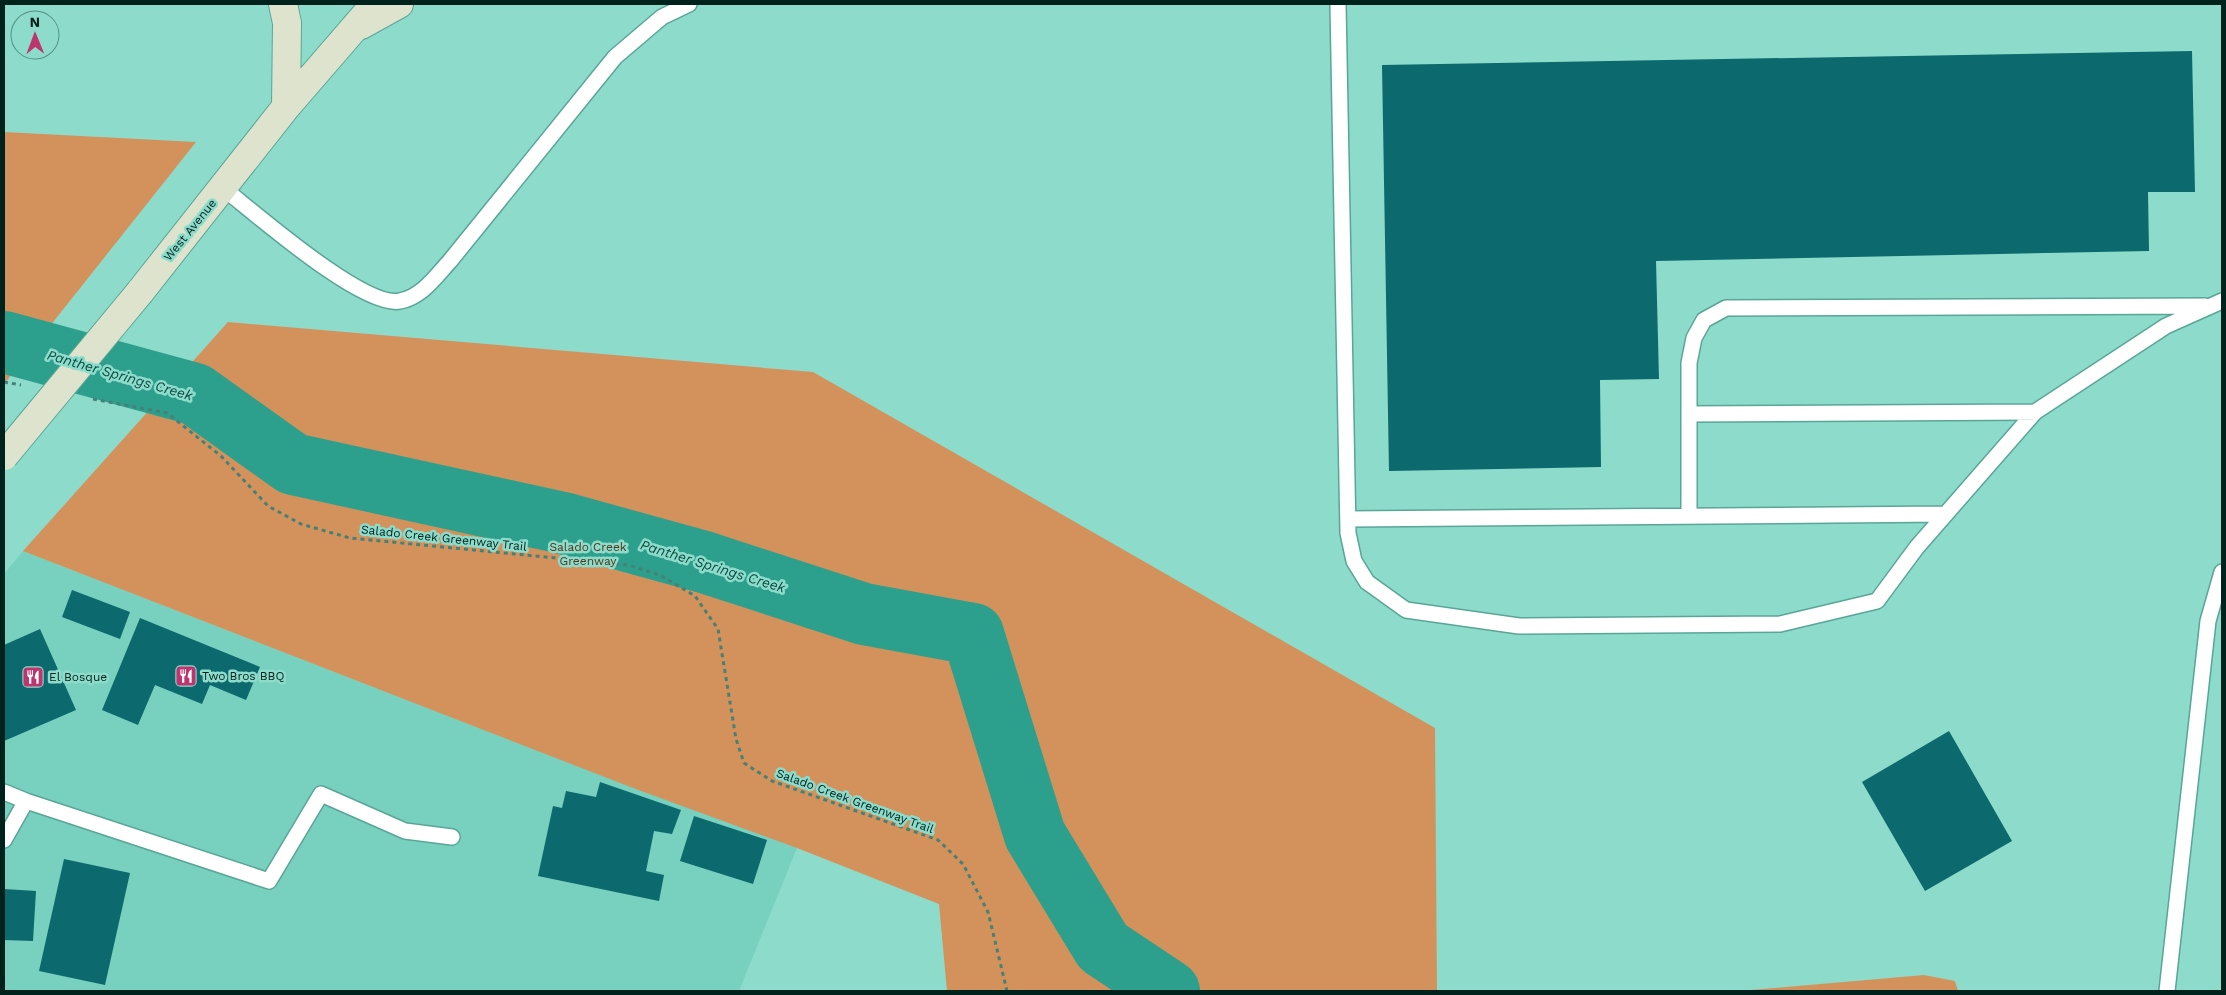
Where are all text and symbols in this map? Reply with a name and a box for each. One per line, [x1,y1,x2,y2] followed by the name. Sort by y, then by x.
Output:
[10,10,60,60] north arrow
[29,14,40,30] text: N
[161,196,219,264] street label: West Avenue
[45,347,195,404] water label: Panther Springs Creek
[360,522,528,554] street label: Salado Creek Greenway Trail
[639,536,788,596] water label: Panther Springs Creek
[549,540,627,568] park label: Salado Creek Greenway
[174,664,198,688] restaurant icon: Two Bros BBQ
[21,665,45,689] restaurant icon: El Bosque
[202,669,284,683] place label: Two Bros BBQ
[49,670,107,684] place label: El Bosque
[774,766,936,836] street label: Salado Creek Greenway Trail

